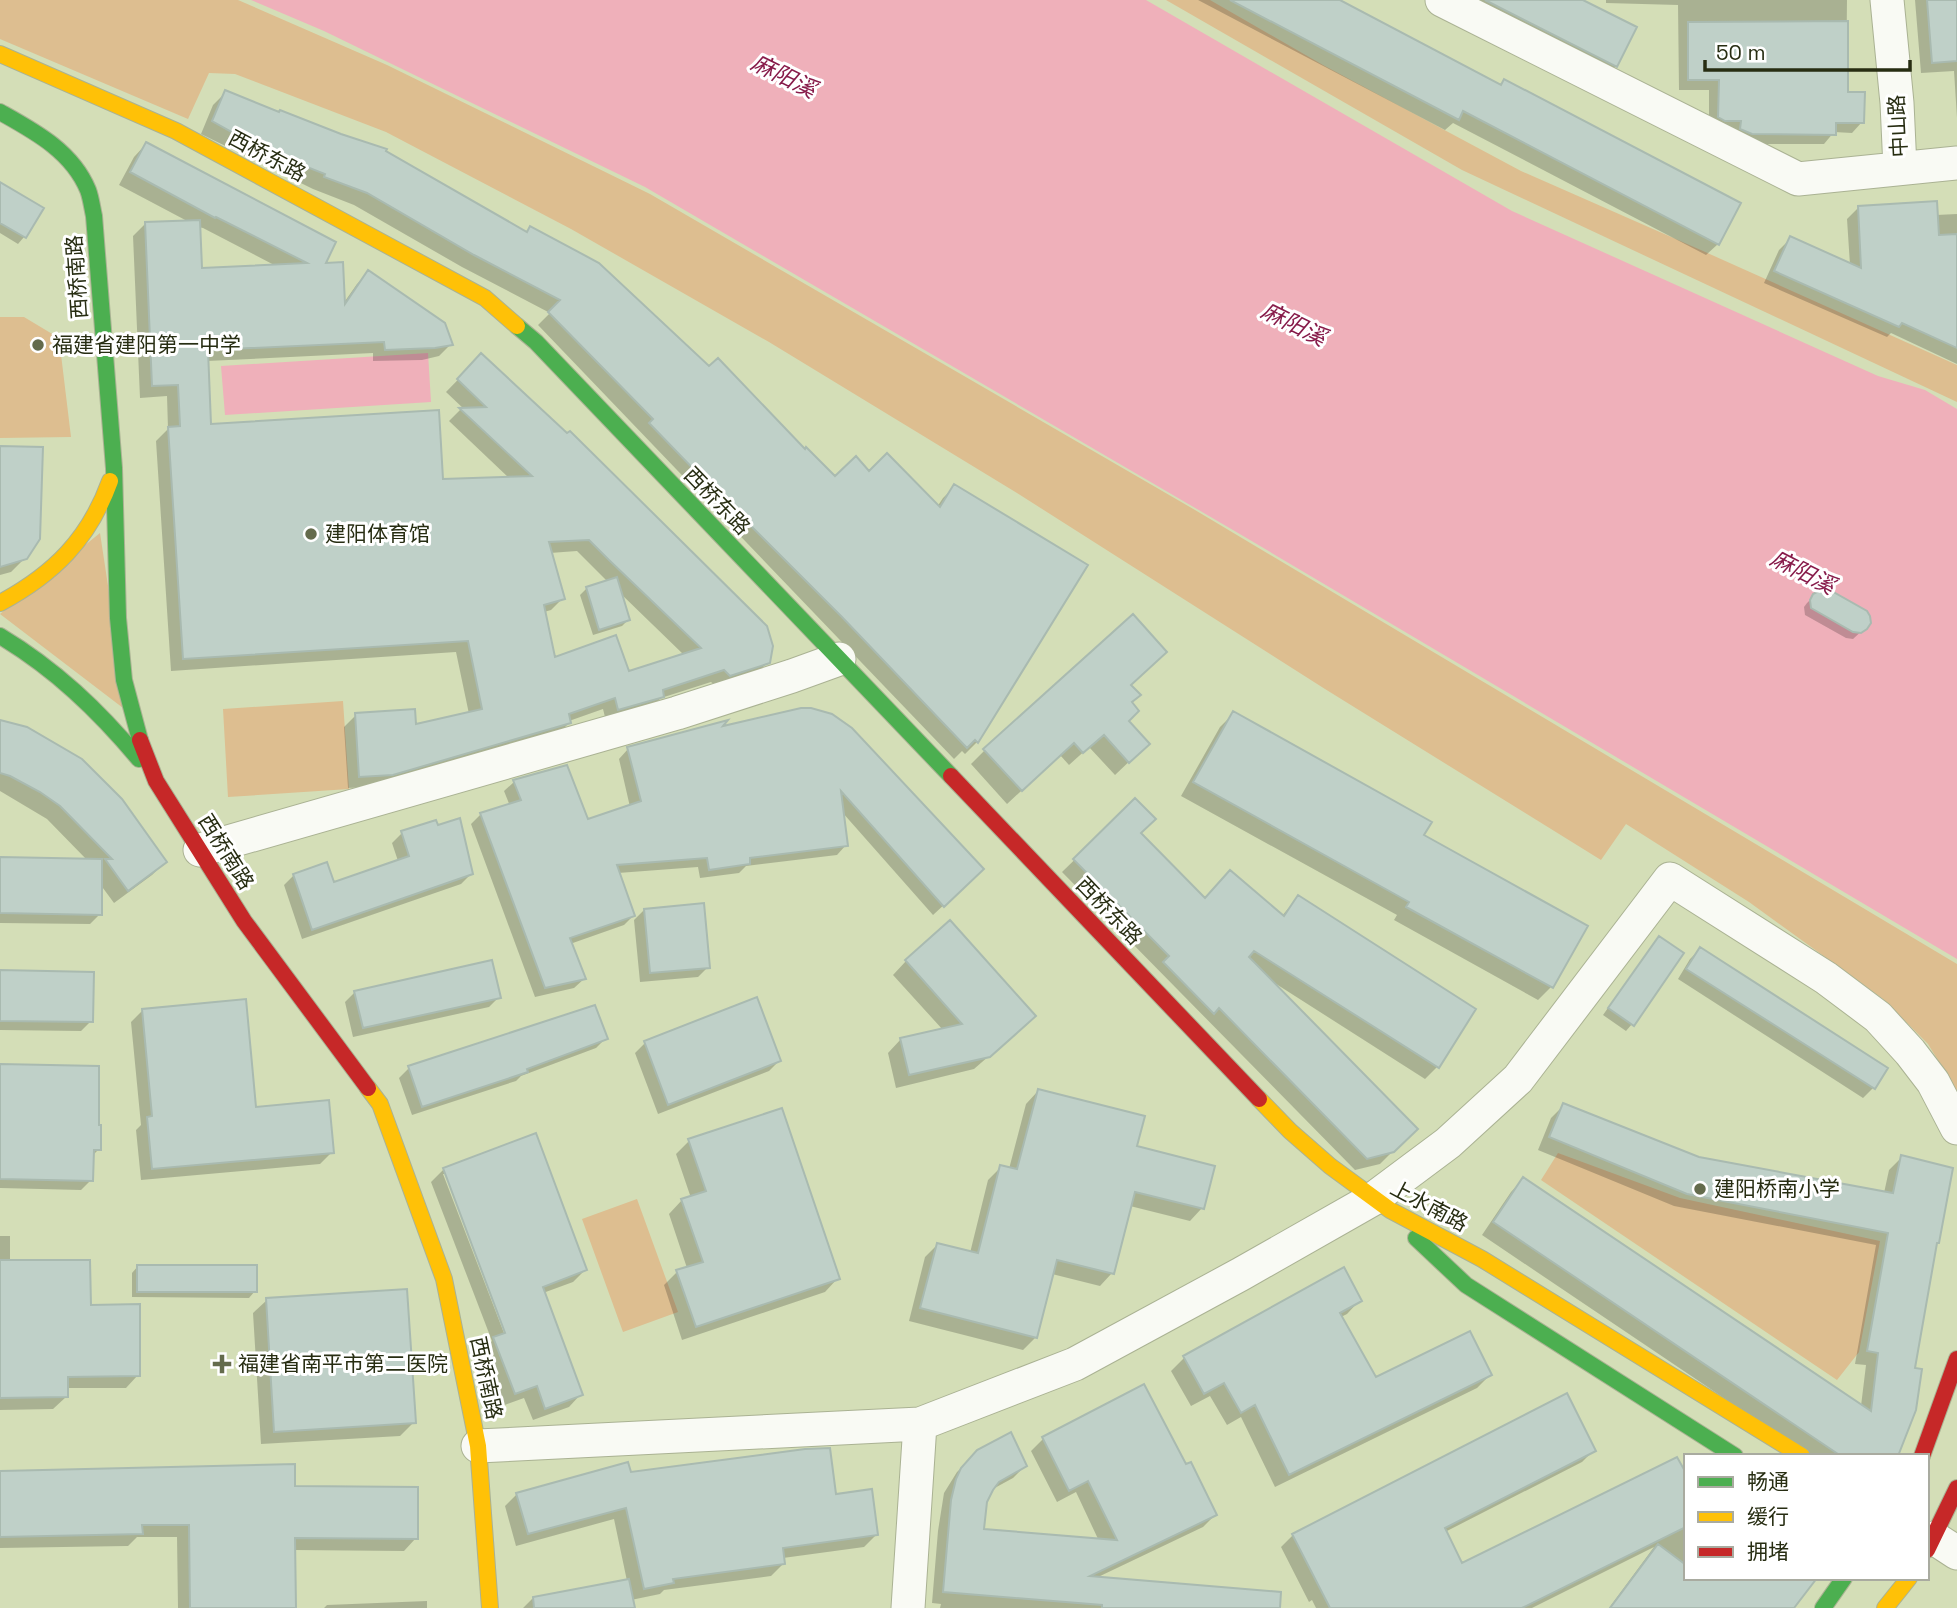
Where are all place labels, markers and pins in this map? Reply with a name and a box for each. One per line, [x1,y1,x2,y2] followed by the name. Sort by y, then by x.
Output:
[52,331,241,358] place label: 福建省建阳第一中学
[30,337,46,353] marker: 福建省建阳第一中学
[325,520,430,547] place label: 建阳体育馆
[303,526,319,542] marker: 建阳体育馆
[1714,1175,1840,1202] place label: 建阳桥南小学
[1692,1181,1708,1197] marker: 建阳桥南小学
[238,1350,448,1377] place label: 福建省南平市第二医院
[212,1354,232,1374] marker: 福建省南平市第二医院

